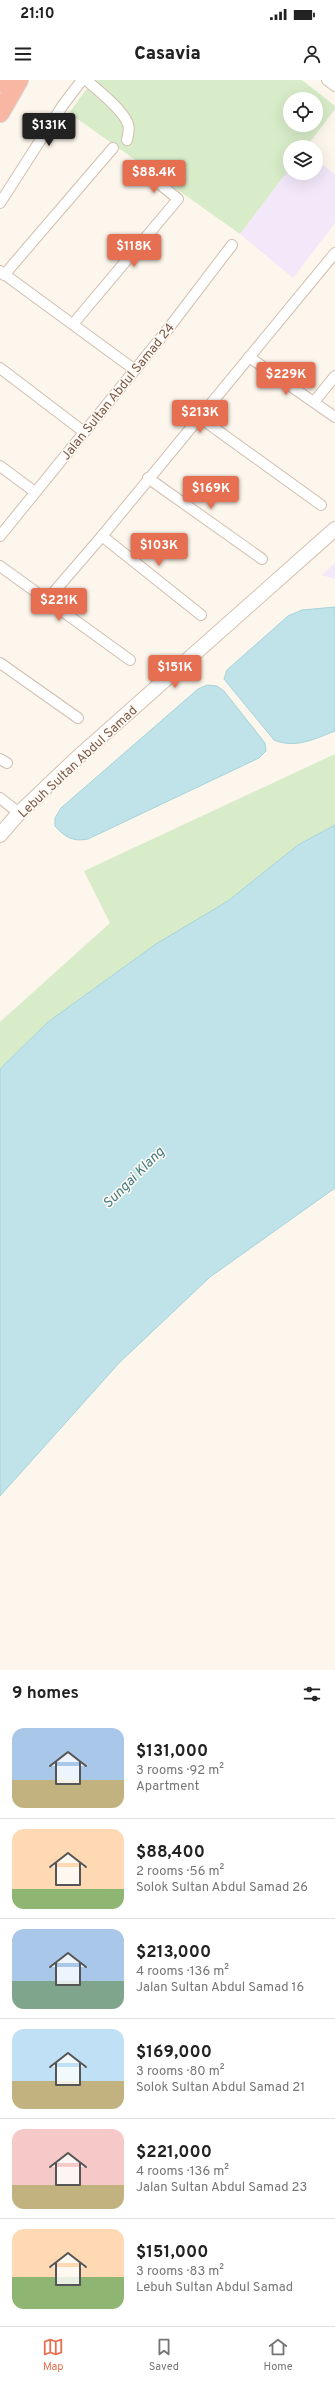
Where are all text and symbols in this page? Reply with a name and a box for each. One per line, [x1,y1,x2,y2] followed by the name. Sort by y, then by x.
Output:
[20,5,55,24] text: 21:10
[12,43,34,65] icon: menu
[134,43,201,66] text: Casavia
[301,43,323,65] icon: person
[283,92,323,180] map controls
[283,92,323,132] button: locate
[21,113,77,147] pin: $131K
[31,118,67,134] text: $131K
[283,140,323,180] button: layers
[121,160,187,194] pin: $88.4K
[132,165,176,181] text: $88.4K
[106,234,162,268] pin: $118K
[116,239,152,255] text: $118K
[58,321,179,464] street label: Jalan Sultan Abdul Samad 24
[258,362,314,396] pin: $229K
[266,367,306,383] text: $229K
[172,400,228,434] pin: $213K
[181,405,219,421] text: $213K
[183,476,239,510] pin: $169K
[192,481,230,497] text: $169K
[131,533,187,567] pin: $103K
[140,538,178,554] text: $103K
[31,588,87,622] pin: $221K
[40,593,78,609] text: $221K
[147,655,203,689] pin: $151K
[157,660,193,676] text: $151K
[15,703,141,822] street label: Lebuh Sultan Abdul Samad
[100,1144,169,1212] water label: Sungai Klang
[12,1683,79,1705] text: 9 homes
[301,1683,323,1705] icon: filters
[136,1741,208,1763] text: $131,000
[44,1744,92,1792] icon: home
[136,1763,224,1779] text: 3 rooms · 92 m²
[136,1779,199,1795] text: Apartment
[136,1842,205,1864] text: $88,400
[44,1845,92,1893] icon: home
[136,1864,224,1880] text: 2 rooms · 56 m²
[136,1880,308,1896] text: Solok Sultan Abdul Samad 26
[136,1942,211,1964] text: $213,000
[44,1945,92,1993] icon: home
[136,1964,229,1980] text: 4 rooms · 136 m²
[136,1980,304,1996] text: Jalan Sultan Abdul Samad 16
[136,2042,212,2064] text: $169,000
[44,2045,92,2093] icon: home
[136,2064,224,2080] text: 3 rooms · 80 m²
[136,2080,305,2096] text: Solok Sultan Abdul Samad 21
[136,2142,212,2164] text: $221,000
[44,2145,92,2193] icon: home
[136,2164,229,2180] text: 4 rooms · 136 m²
[136,2180,307,2196] text: Jalan Sultan Abdul Samad 23
[136,2242,208,2264] text: $151,000
[44,2245,92,2293] icon: home
[136,2264,224,2280] text: 3 rooms · 83 m²
[136,2280,293,2296] text: Lebuh Sultan Abdul Samad
[42,2336,64,2374] tab: Map
[149,2336,179,2374] tab: Saved
[264,2336,293,2374] tab: Home

